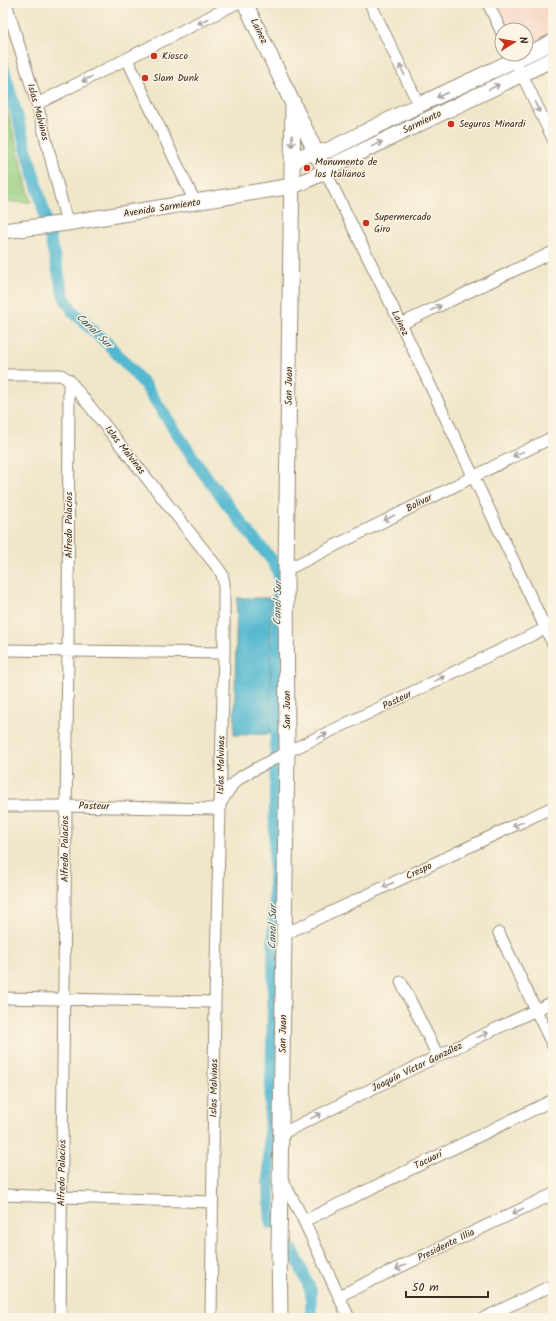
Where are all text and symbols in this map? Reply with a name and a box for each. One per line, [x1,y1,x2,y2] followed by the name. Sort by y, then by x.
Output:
[246,15,272,47] street label: Lainez
[197,18,209,25] one-way arrow
[494,22,534,62] north arrow
[513,35,532,45] text: N
[162,48,189,64] place label: Kiosco
[149,51,159,61] marker: Kiosco
[398,64,405,76] one-way arrow
[153,70,199,86] place label: Slam Dunk
[140,73,150,83] marker: Slam Dunk
[81,76,93,84] one-way arrow
[23,82,54,143] street label: Islas Malvinas
[488,83,500,90] one-way arrow
[436,92,448,99] one-way arrow
[534,100,541,112] one-way arrow
[400,105,445,138] street label: Sarmiento
[459,116,526,132] place label: Seguros Minardi
[446,119,456,129] marker: Seguros Minardi
[288,134,296,147] one-way arrow
[371,140,383,147] one-way arrow
[315,154,378,182] place label: Monumento de los Italianos
[302,163,312,173] marker: Monumento de los Italianos
[122,194,202,222] street label: Avenida Sarmiento
[374,209,432,237] place label: Supermercado Giro
[361,218,371,228] marker: Supermercado Giro
[430,304,442,311] one-way arrow
[387,307,413,339] street label: Lainez
[72,309,118,355] water label: Canal Sur
[281,366,297,406] street label: San Juan
[101,422,150,479] street label: Islas Malvinas
[512,451,524,458] one-way arrow
[403,489,436,516] street label: Bolivar
[61,491,77,558] street label: Alfredo Palacios
[383,515,395,522] one-way arrow
[269,578,287,625] water label: Canal Sur
[433,675,445,682] one-way arrow
[380,686,415,714] street label: Pasteur
[279,691,295,729] street label: San Juan
[316,732,328,739] one-way arrow
[212,735,230,794] street label: Islas Malvinas
[78,798,110,814] street label: Pasteur
[57,815,73,882] street label: Alfredo Palacios
[512,821,524,828] one-way arrow
[403,858,435,884] street label: Crespo
[382,882,394,889] one-way arrow
[264,902,282,949] water label: Canal Sur
[275,1014,291,1054] street label: San Juan
[477,1031,489,1038] one-way arrow
[369,1038,466,1096] street label: Joaquín Víctor González
[205,1058,223,1117] street label: Islas Malvinas
[310,1112,322,1119] one-way arrow
[53,1139,71,1206] street label: Alfredo Palacios
[411,1146,446,1174] street label: Tacuarí
[512,1207,524,1215] one-way arrow
[415,1224,478,1266] street label: Presidente Illia
[395,1264,407,1271] one-way arrow
[406,1273,488,1299] scale bar
[412,1278,439,1297] text: 50 m

